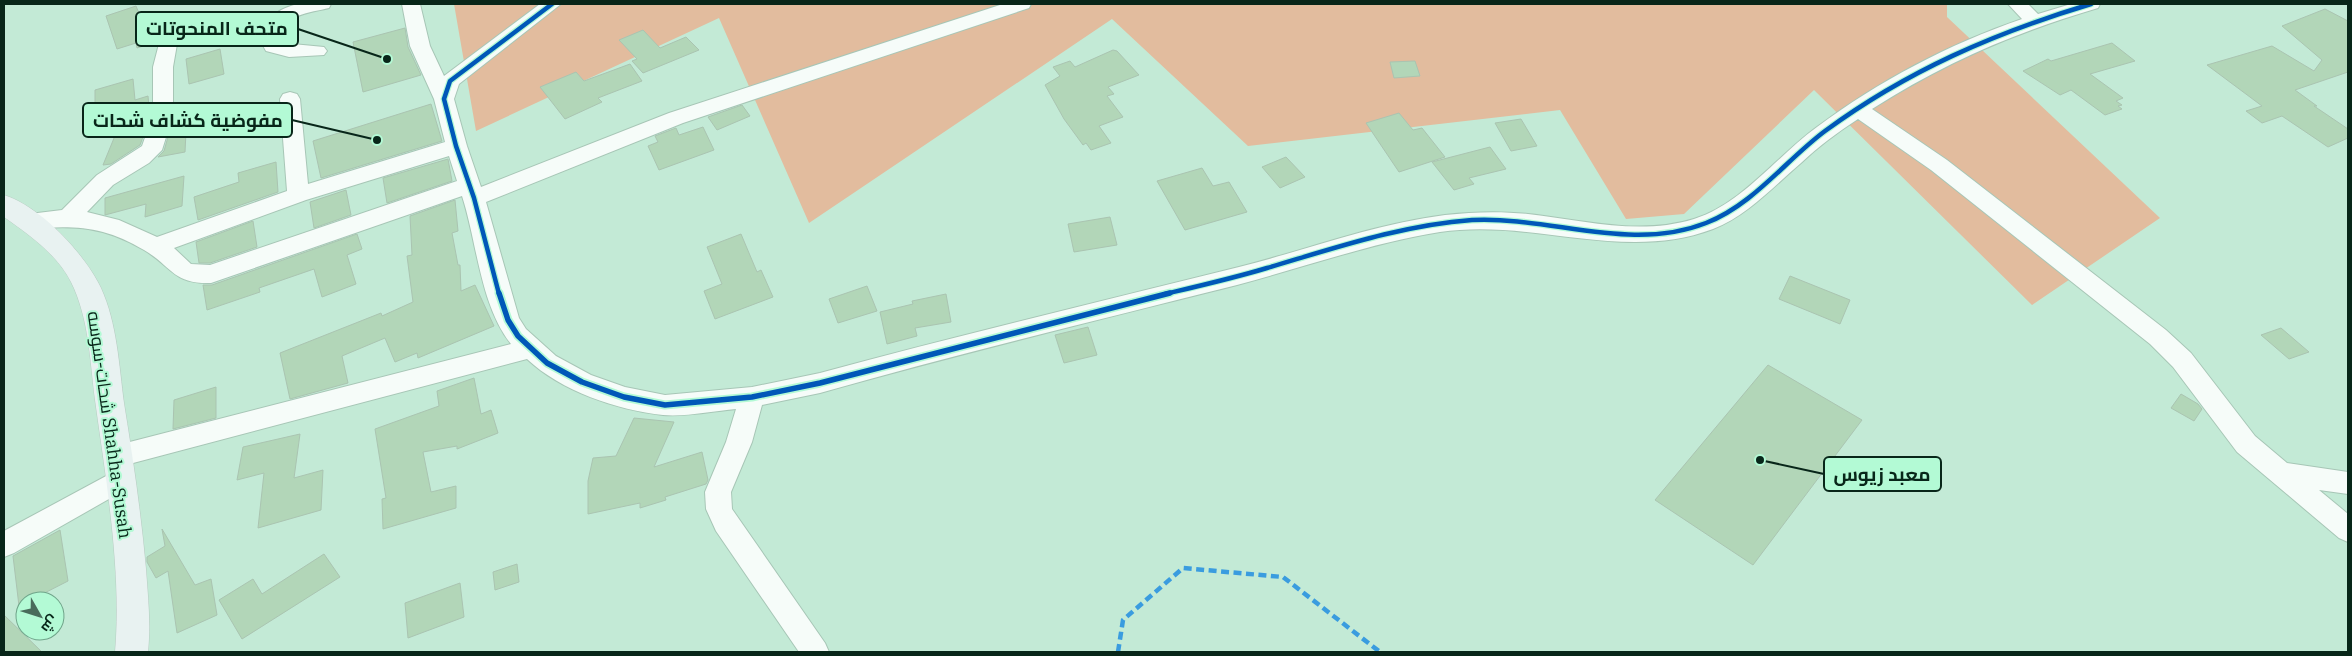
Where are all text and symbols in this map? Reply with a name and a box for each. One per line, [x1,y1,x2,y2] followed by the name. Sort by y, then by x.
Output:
[136,12,298,46] callout: متحف المنحوتات
[146,16,288,40] text: متحف المنحوتات
[83,103,292,137] callout: مفوضية كشاف شحات
[93,108,283,132] text: مفوضية كشاف شحات
[83,310,137,540] street label: شحات-سوسه Shahha-Susah
[1824,457,1941,491] callout: معبد زيوس
[1833,462,1931,487] text: معبد زيوس
[15,591,65,641] north arrow
[37,612,63,637] text: ش

